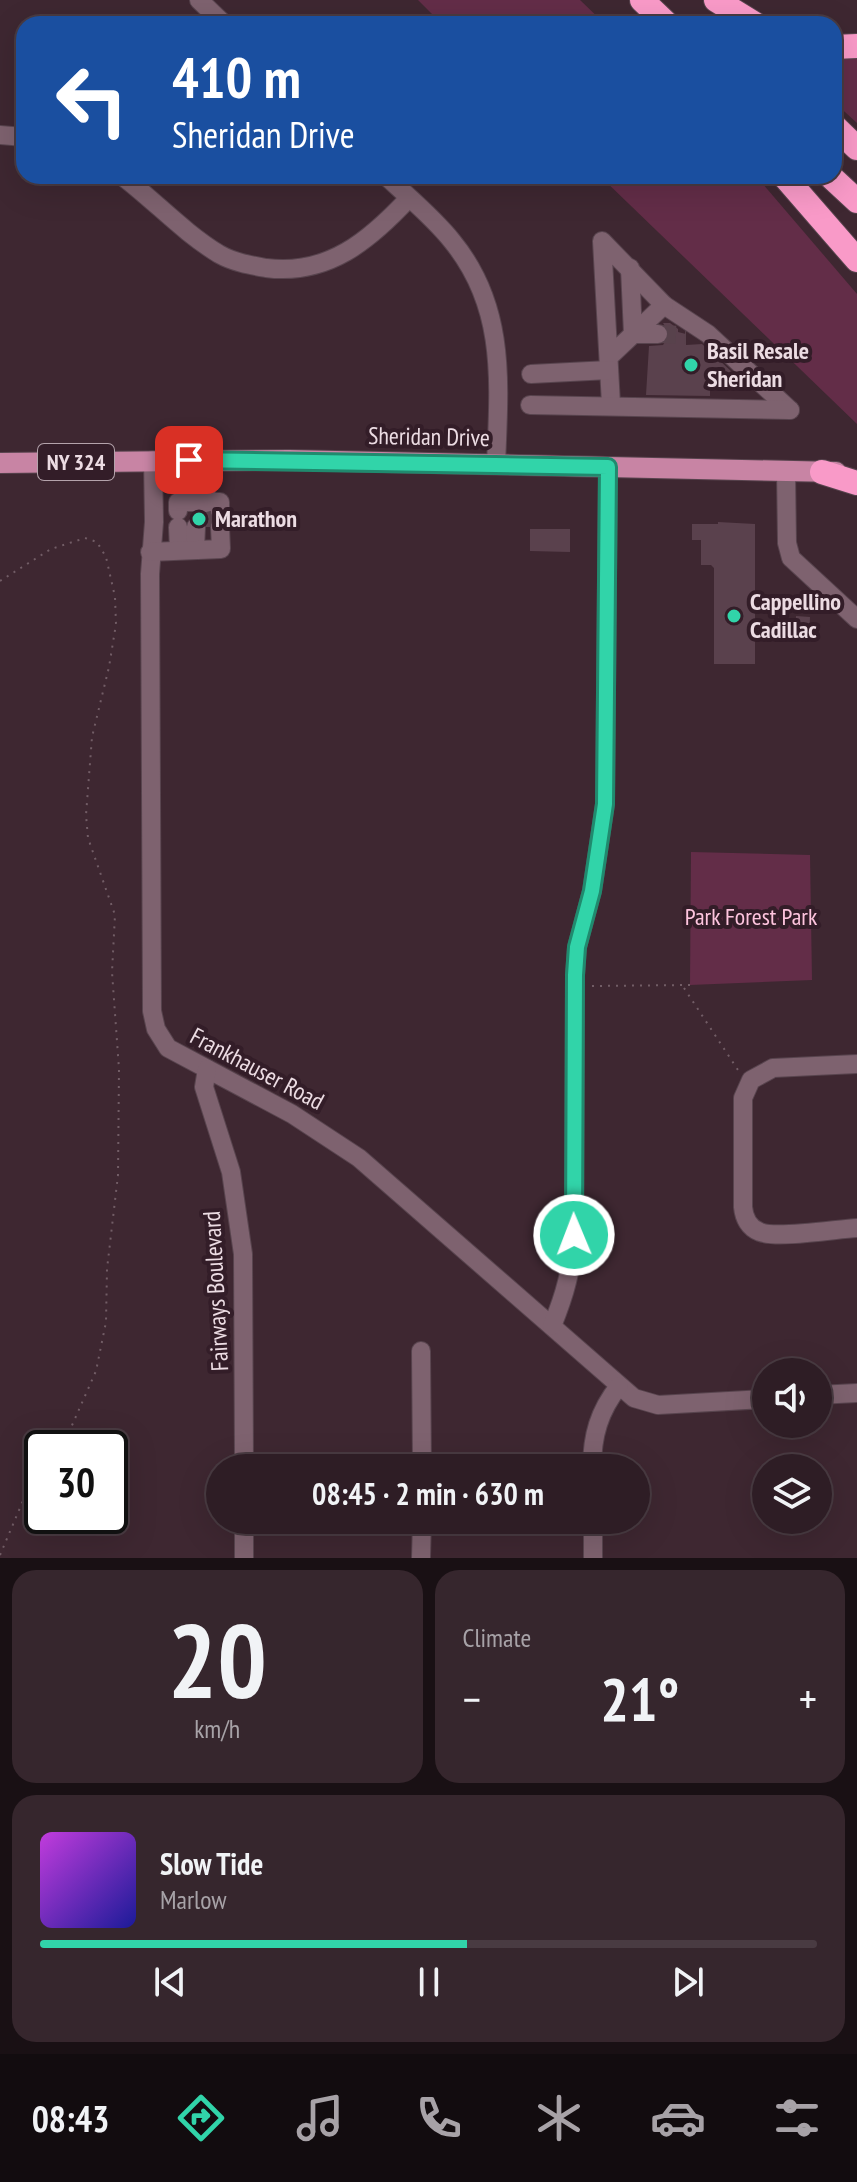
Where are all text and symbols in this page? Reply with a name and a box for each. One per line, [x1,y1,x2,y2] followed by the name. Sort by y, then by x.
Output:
[172,41,301,113] text: 410 m
[40,48,144,152] icon: left
[172,111,355,158] text: Sheridan Drive
[707,335,809,394] place label: Basil Resale Sheridan
[682,356,700,374] marker: Basil Resale Sheridan
[368,420,490,453] street label: Sheridan Drive
[155,426,223,494] pin
[167,438,211,482] icon: arrive
[38,444,114,480] road number: NY 324
[215,503,297,534] place label: Marathon
[190,510,208,528] marker: Marathon
[750,586,841,645] place label: Cappellino Cadillac
[725,607,743,625] marker: Cappellino Cadillac
[685,901,818,932] park label: Park Forest Park
[185,1020,329,1117] street label: Frankhauser Road
[532,1193,616,1277] position arrow
[196,1210,235,1372] street label: Fairways Boulevard
[752,1358,832,1534] map controls
[752,1358,832,1438] button: sound
[24,1430,128,1534] speed limit sign: 30
[752,1454,832,1534] button: layers
[312,1474,544,1513] text: 08:45 · 2 min · 630 m
[168,1592,267,1727] text: 20
[463,1621,531,1654] text: Climate
[600,1660,679,1738] text: 21°
[463,1670,481,1727] text: −
[799,1670,817,1727] text: +
[194,1712,240,1745] text: km/h
[160,1844,263,1883] text: Slow Tide
[160,1883,226,1916] text: Marlow
[148,1960,192,2004] icon: previous
[407,1960,451,2004] icon: pause
[666,1960,710,2004] icon: next
[173,2090,229,2146] icon: directions
[292,2090,348,2146] icon: music
[411,2090,467,2146] icon: phone
[531,2090,587,2146] icon: climate
[650,2090,706,2146] icon: car
[769,2090,825,2146] icon: filters
[32,2095,110,2142] text: 08:43

